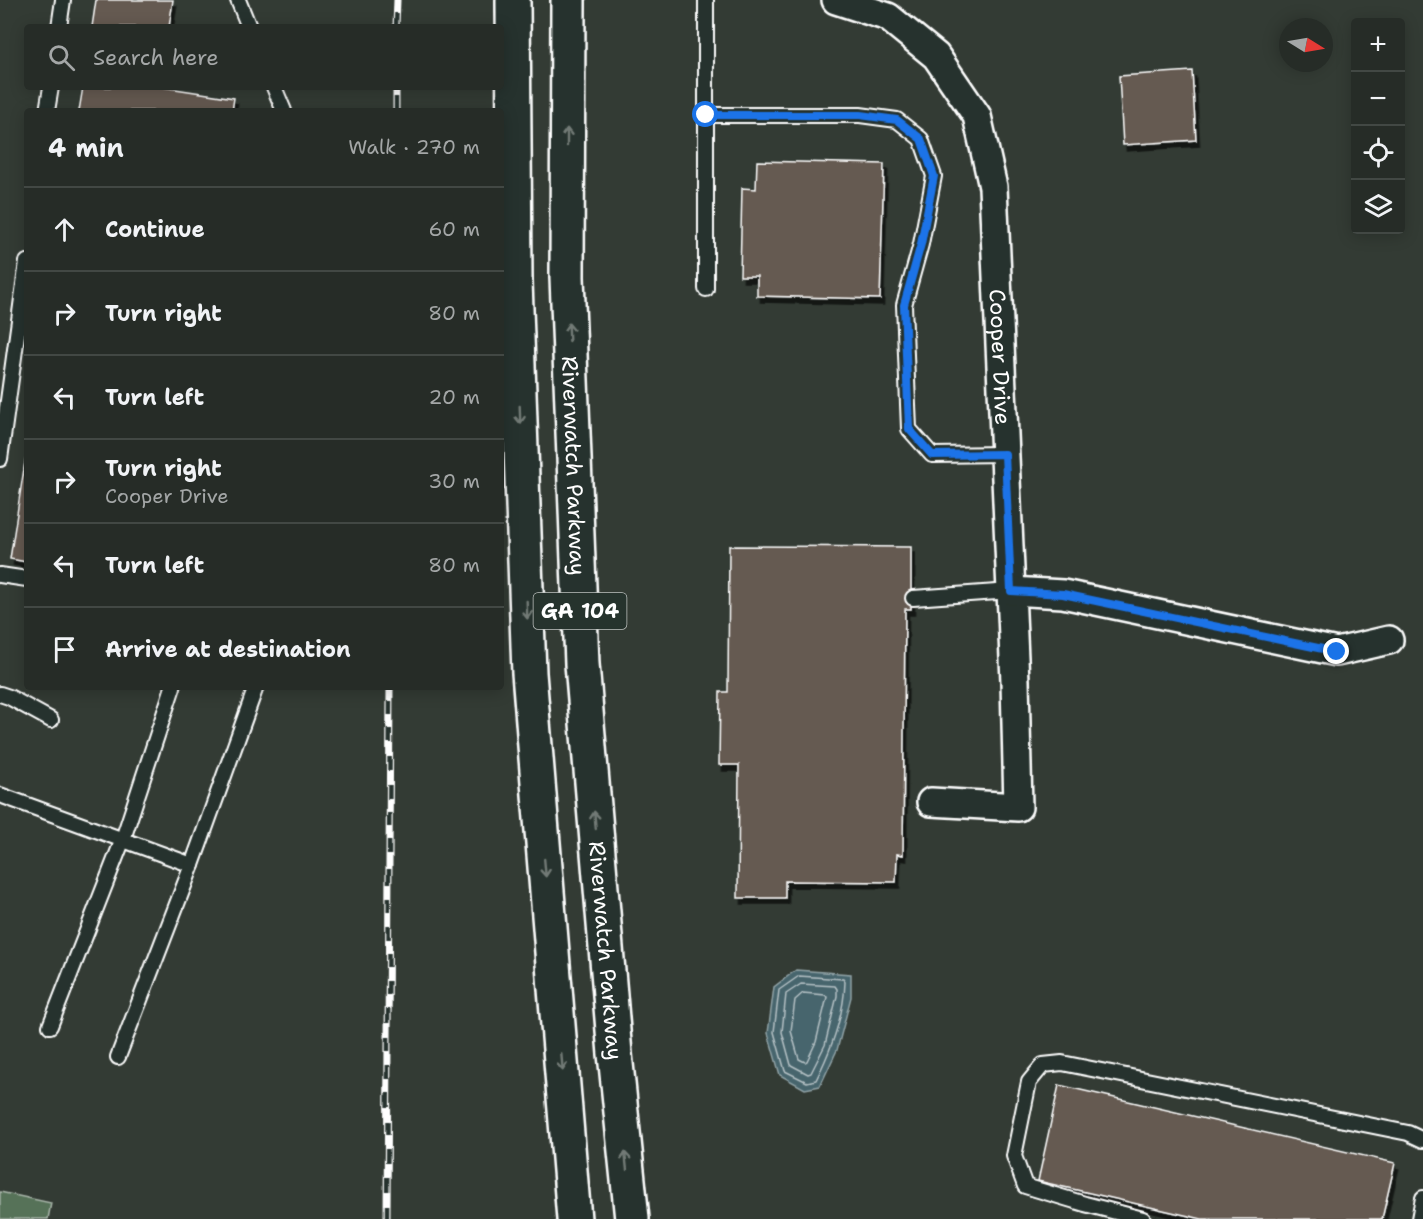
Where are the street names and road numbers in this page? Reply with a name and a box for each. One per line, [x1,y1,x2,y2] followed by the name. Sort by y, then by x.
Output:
[983,288,1018,425] street label: Cooper Drive
[555,356,593,576] street label: Riverwatch Parkway
[534,593,626,629] road number: GA 104
[582,840,629,1061] street label: Riverwatch Parkway

